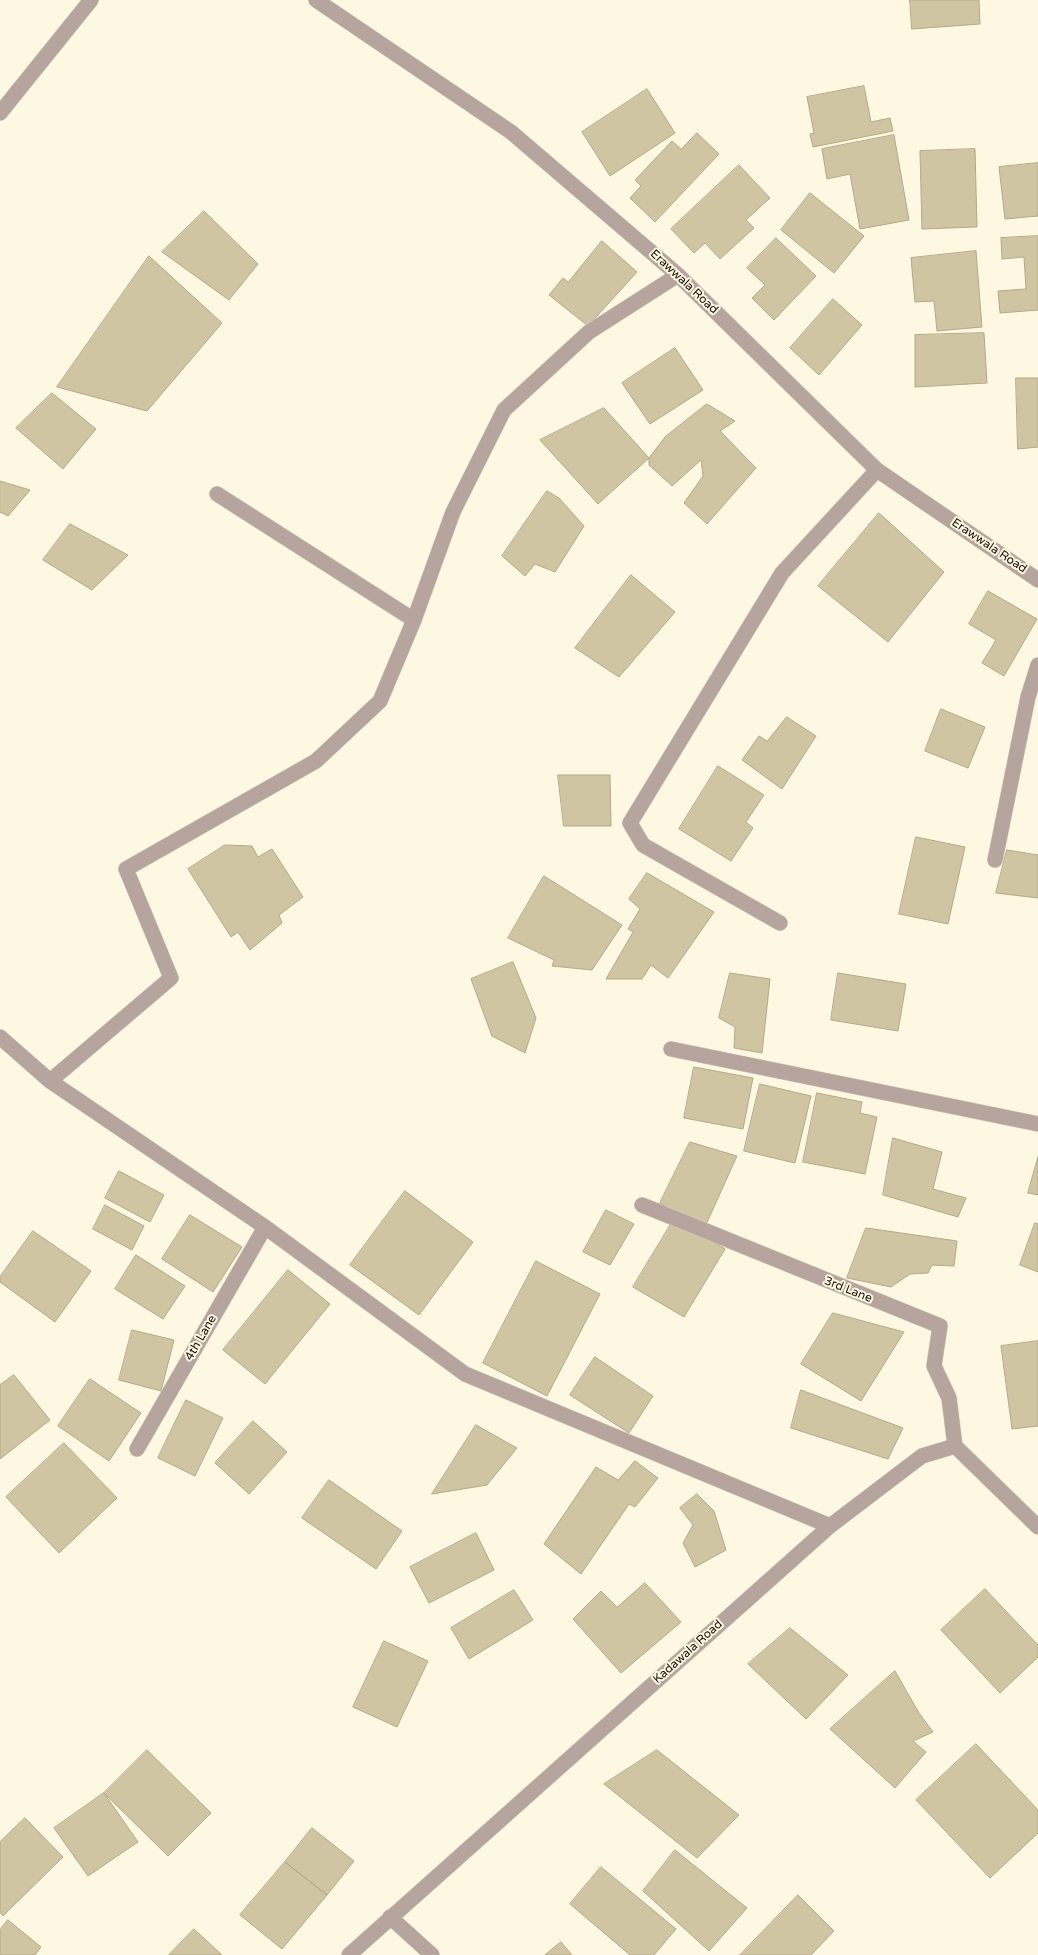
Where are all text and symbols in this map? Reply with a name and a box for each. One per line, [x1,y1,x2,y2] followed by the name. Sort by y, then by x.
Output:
[647,247,721,317] street label: Erawwala Road
[949,516,1029,576] street label: Erawwala Road
[822,1274,874,1306] street label: 3rd Lane
[182,1313,220,1363] street label: 4th Lane
[650,1617,726,1687] street label: Kadawala Road

